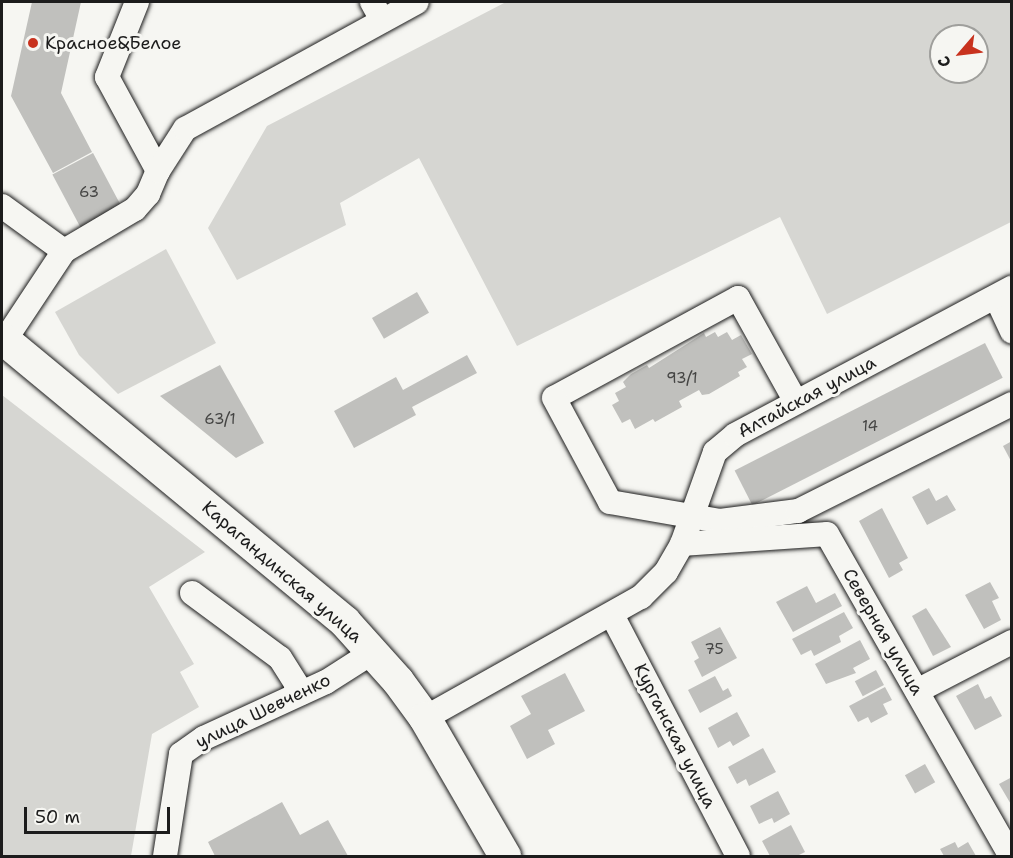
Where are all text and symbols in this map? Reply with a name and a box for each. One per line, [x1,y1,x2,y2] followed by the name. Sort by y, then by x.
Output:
[929,24,989,84] north arrow
[45,32,181,54] place label: Красное&Белое
[26,36,40,50] marker: Красное&Белое
[933,52,956,71] text: С
[79,184,99,202] house number: 63
[734,352,880,442] street label: Алтайская улица
[666,370,698,388] house number: 93/1
[204,411,236,429] house number: 63/1
[862,418,878,436] house number: 14
[197,496,367,648] street label: Карагандинская улица
[838,565,928,699] street label: Северная улица
[704,641,724,659] house number: 75
[629,660,721,812] street label: Курганская улица
[192,669,334,753] street label: улица Шевченко
[27,795,172,833] scale bar
[35,805,80,829] text: 50 m

